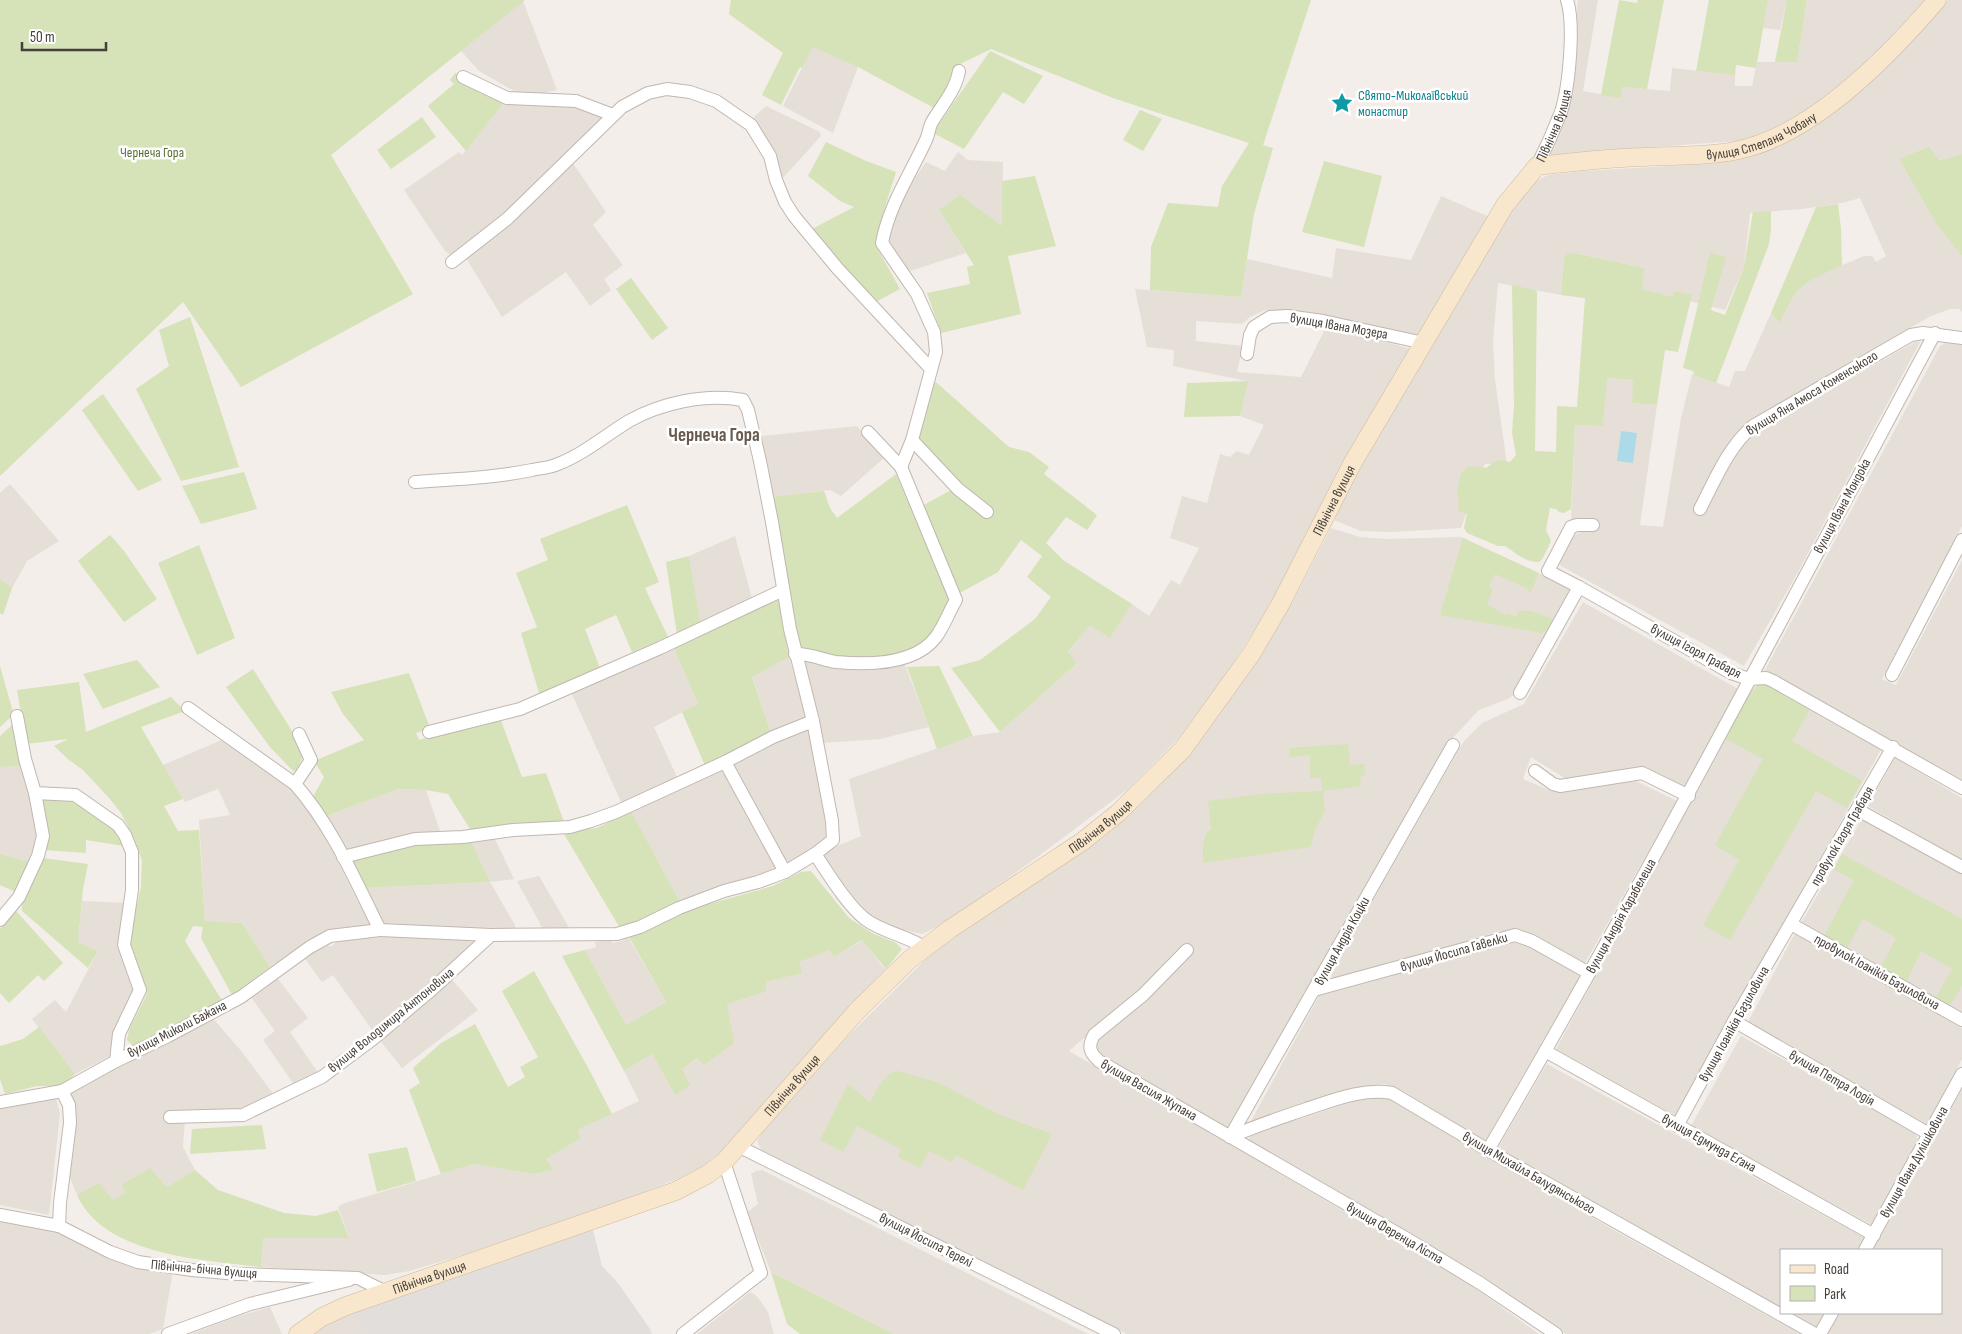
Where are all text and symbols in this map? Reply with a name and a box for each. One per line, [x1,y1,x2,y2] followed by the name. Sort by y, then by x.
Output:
[22,20,106,52] scale bar
[30,28,55,47] text: 50 m
[1358,87,1468,120] place label: Свято-Миколаївський монастир
[1532,88,1574,164] street label: Північна вулиця
[1329,90,1355,116] place icon: Свято-Миколаївський монастир
[1706,108,1820,163] street label: вулиця Степана Чобану
[120,144,184,161] park label: Чернеча Гора
[1289,309,1389,343] street label: вулиця Івана Мозера
[1743,347,1881,439] street label: вулиця Яна Амоса Коменського
[668,424,760,447] district label: Чернеча Гора
[1810,456,1874,556] street label: вулиця Івана Мондока
[1309,462,1358,538] street label: Північна вулиця
[1648,620,1744,682] street label: вулиця Ігоря Грабаря
[1807,783,1877,889] street label: провулок Ігоря Грабаря
[1065,796,1135,857] street label: Північна вулиця
[1582,856,1660,976] street label: вулиця Андрія Карабелеша
[1311,894,1373,988] street label: вулиця Андрія Коцки
[1399,929,1510,975] street label: вулиця Йосипа Гавелки
[1811,930,1943,1014] street label: провулок Іоанікія Базиловича
[1695,963,1773,1085] street label: вулиця Іоанікія Базиловича
[325,964,457,1076] street label: вулиця Володимира Антоновича
[125,997,229,1061] street label: вулиця Миколи Бажана
[1786,1047,1878,1109] street label: вулиця Петра Лодія
[760,1051,823,1119] street label: Північна вулиця
[1098,1056,1200,1124] street label: вулиця Василя Жупана
[1876,1103,1952,1221] street label: вулиця Івана Дулішковича
[1659,1110,1759,1176] street label: вулиця Едмунда Еґана
[1460,1128,1599,1218] street label: вулиця Михайла Балудянського
[1343,1198,1447,1268] street label: вулиця Ференца Ліста
[876,1209,976,1271] street label: вулиця Йосипа Терелі
[1780,1249,1942,1314] legend
[150,1256,258,1282] street label: Північна-бічна вулиця
[390,1256,468,1298] street label: Північна вулиця
[1824,1260,1849,1279] text: Road
[1824,1285,1846,1304] text: Park

